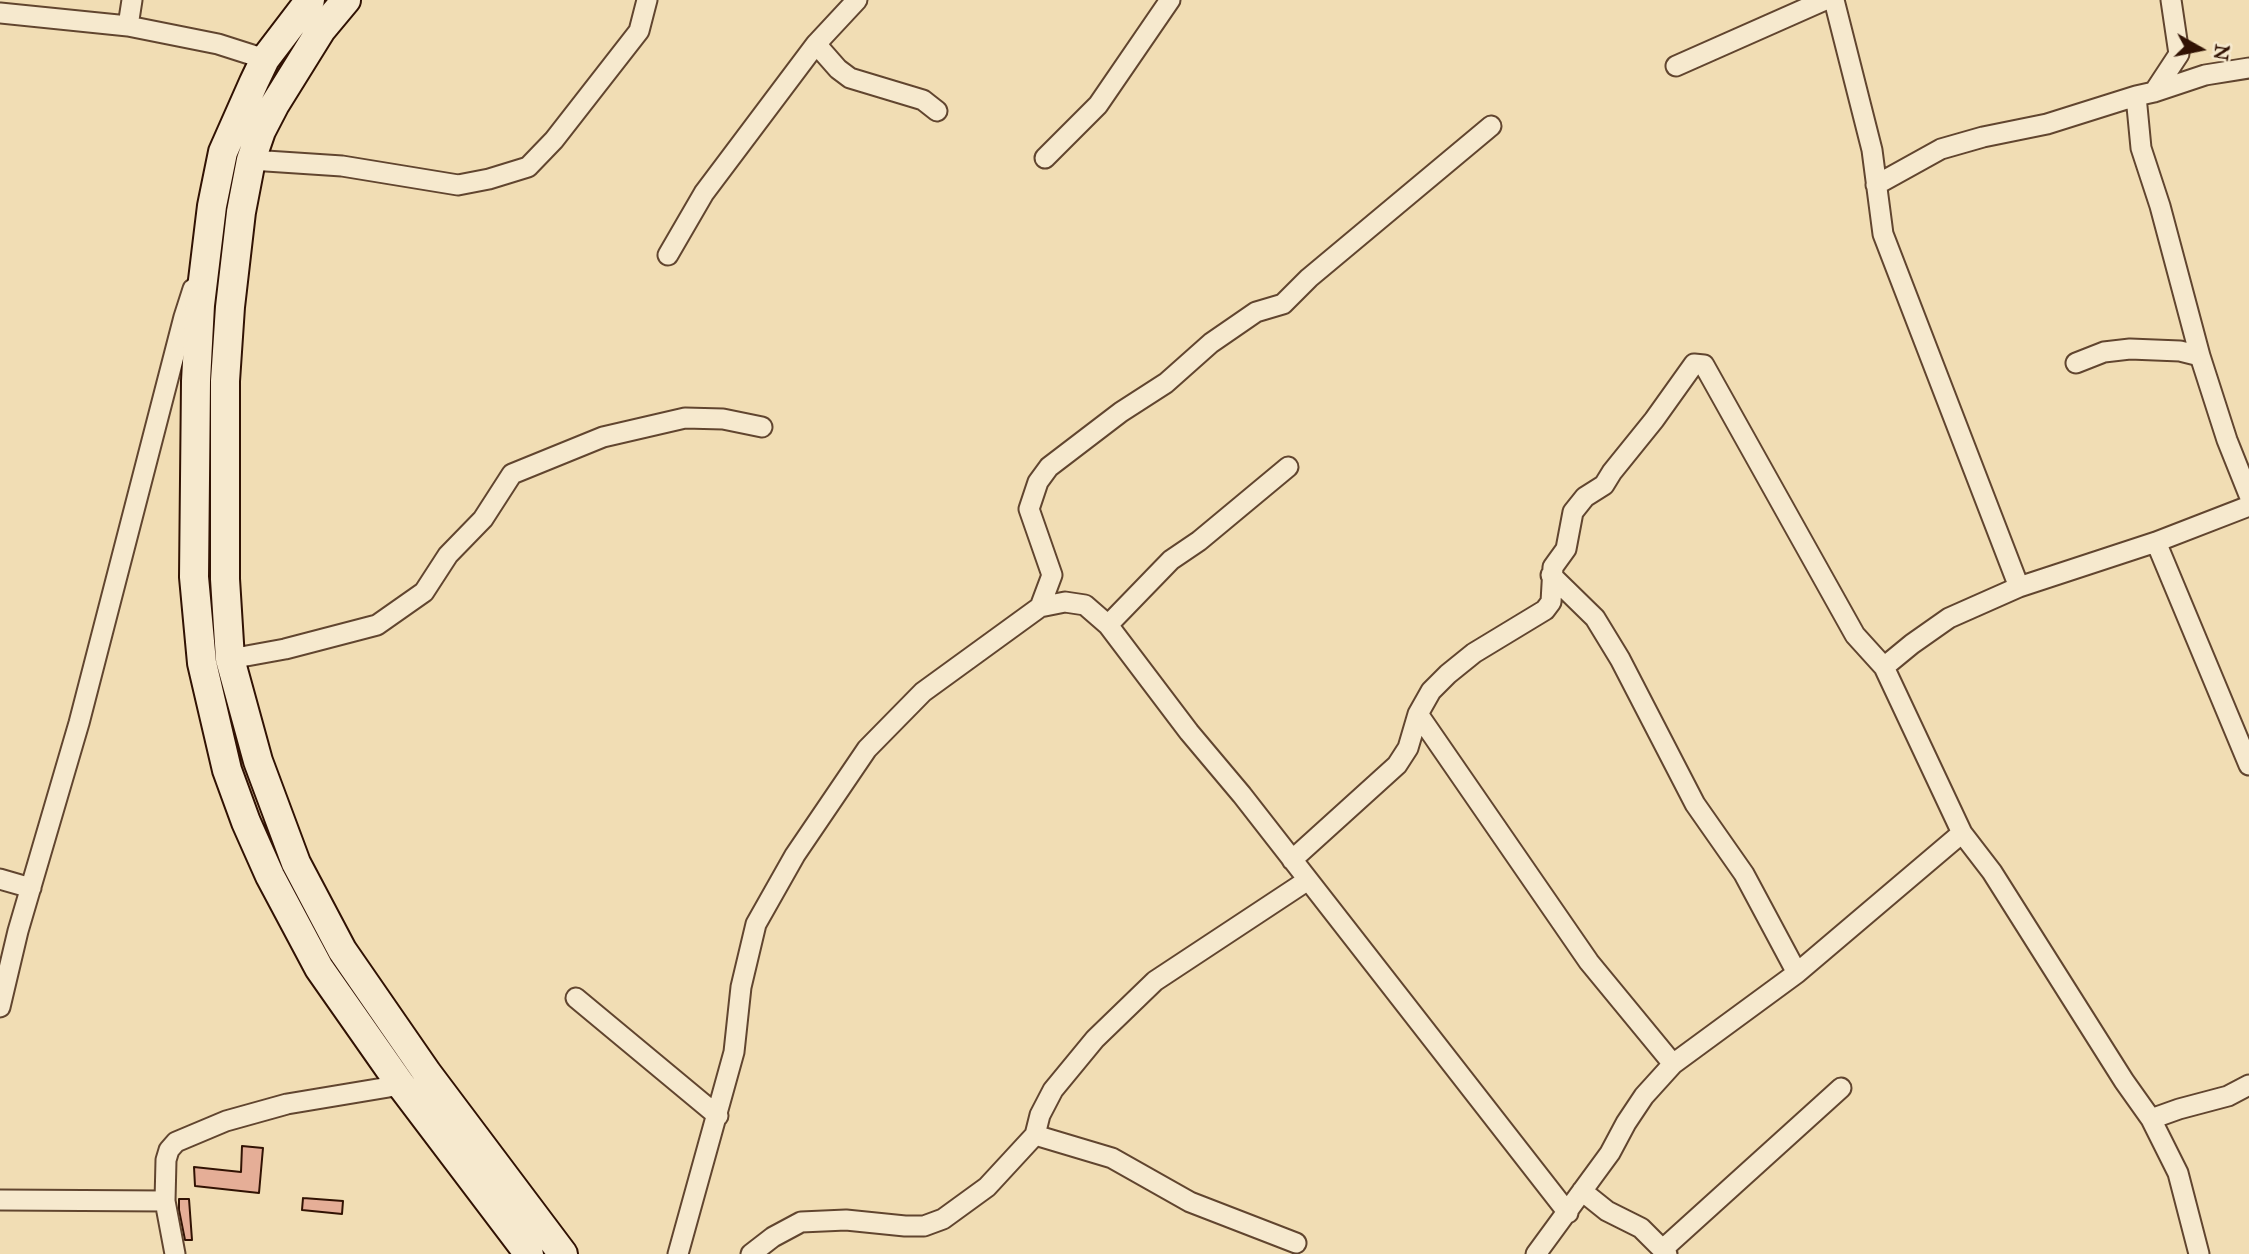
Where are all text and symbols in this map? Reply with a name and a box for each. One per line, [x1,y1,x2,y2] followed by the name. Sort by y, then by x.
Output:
[2165,14,2235,84] north arrow
[2209,43,2234,62] text: N

